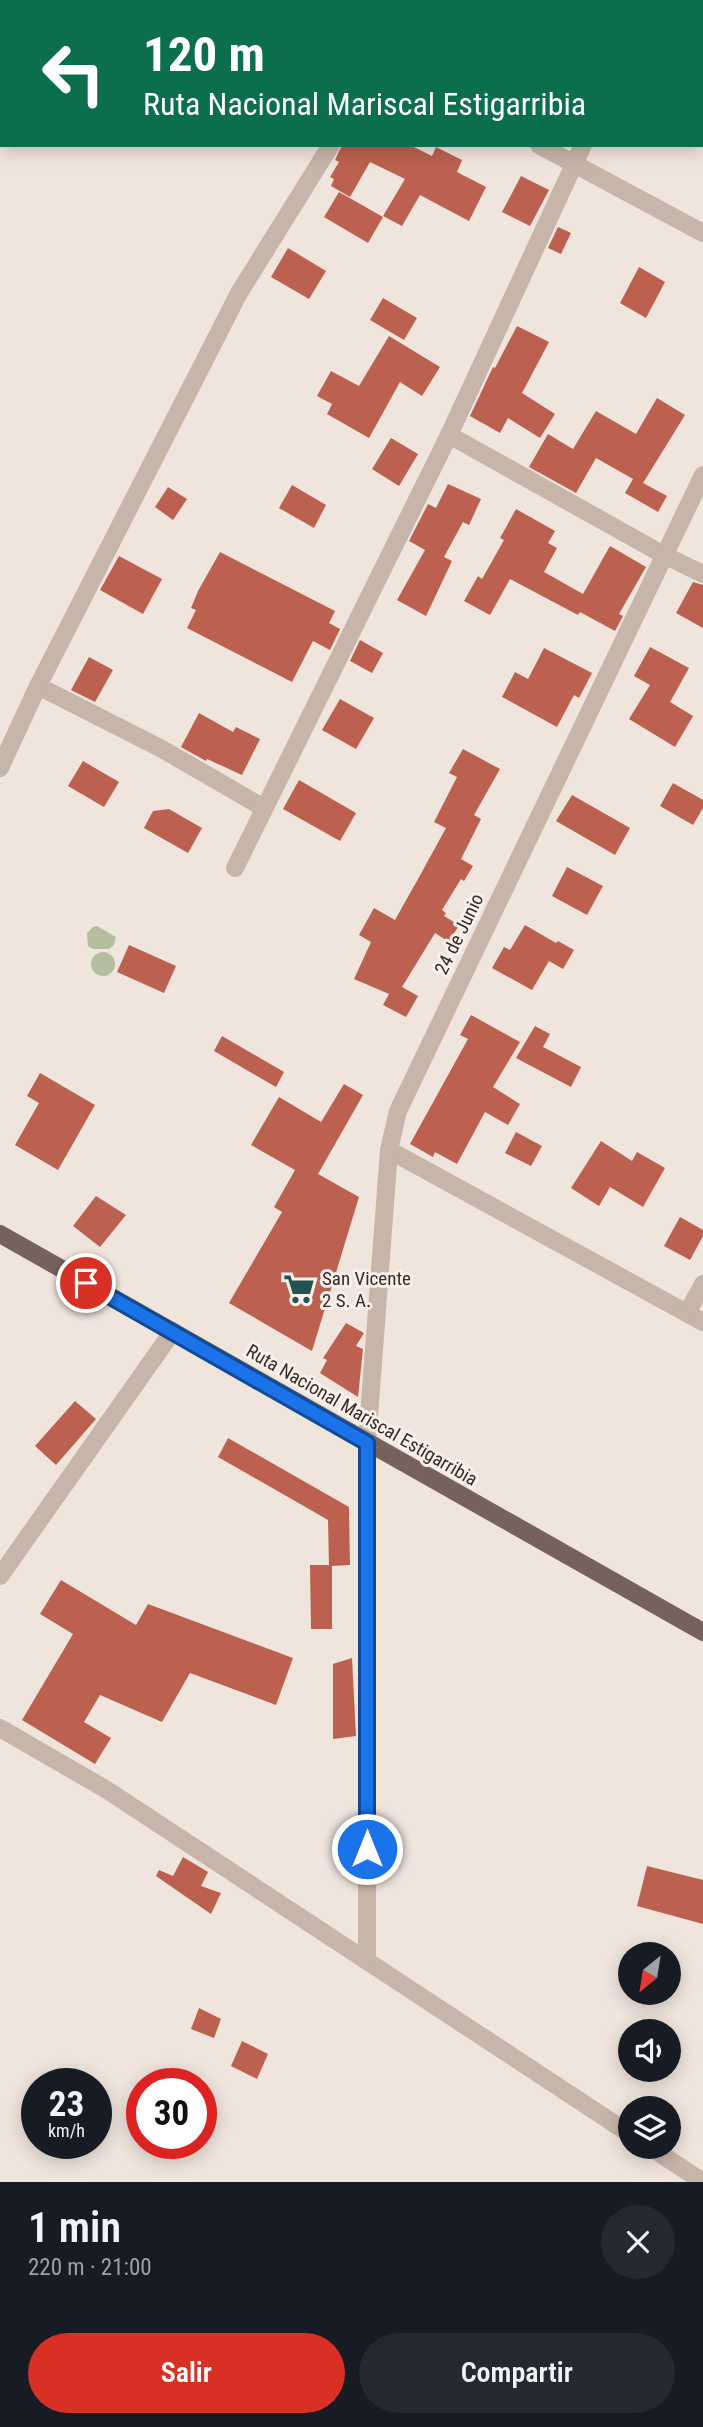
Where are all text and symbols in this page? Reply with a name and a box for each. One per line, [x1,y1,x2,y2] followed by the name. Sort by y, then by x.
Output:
[143,26,265,83] text: 120 m
[28,28,119,119] icon: left
[143,85,586,123] text: Ruta Nacional Mariscal Estigarribia
[430,890,488,978] street label: 24 de Junio
[56,1253,116,1313] pin
[67,1264,105,1302] icon: arrive
[322,1267,411,1312] place label: San Vicente 2 S. A.
[282,1272,316,1306] supermarket icon: San Vicente 2 S. A.
[242,1339,482,1491] street label: Ruta Nacional Mariscal Estigarribia
[330,1812,404,1886] position arrow
[618,1942,681,2006] north arrow
[618,1942,681,2159] map controls
[618,2019,681,2082] button: sound
[126,2068,217,2159] speed limit sign: 30
[49,2084,84,2125] text: 23
[618,2096,681,2159] button: layers
[48,2120,85,2141] text: km/h
[28,2203,121,2252] text: 1 min
[601,2205,675,2279] button: close
[28,2254,152,2281] text: 220 m · 21:00
[28,2333,345,2413] button: Salir
[359,2333,675,2413] button: Compartir

